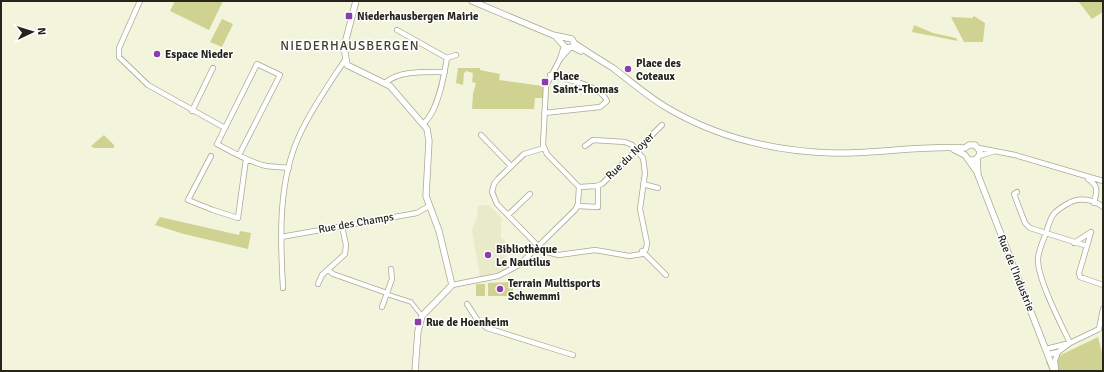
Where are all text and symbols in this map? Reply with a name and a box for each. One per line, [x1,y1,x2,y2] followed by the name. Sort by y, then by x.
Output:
[357,10,479,23] place label: Niederhausbergen Mairie
[344,11,354,21] marker: Niederhausbergen Mairie
[12,12,52,52] north arrow
[35,27,48,36] text: N
[280,38,420,54] district label: NIEDERHAUSBERGEN
[165,48,233,61] place label: Espace Nieder
[152,49,162,59] marker: Espace Nieder
[636,57,681,83] place label: Place des Coteaux
[623,64,633,74] marker: Place des Coteaux
[553,70,619,96] place label: Place Saint-Thomas
[540,77,550,87] marker: Place Saint-Thomas
[603,130,657,182] street label: Rue du Noyer
[317,210,395,236] street label: Rue des Champs
[995,233,1037,313] street label: Rue de l'Industrie
[496,243,558,269] place label: Bibliothèque Le Nautilus
[483,250,493,260] marker: Bibliothèque Le Nautilus
[508,277,600,303] place label: Terrain Multisports Schwemmi
[495,284,505,294] marker: Terrain Multisports Schwemmi
[426,316,509,329] place label: Rue de Hoenheim
[413,317,423,327] marker: Rue de Hoenheim

